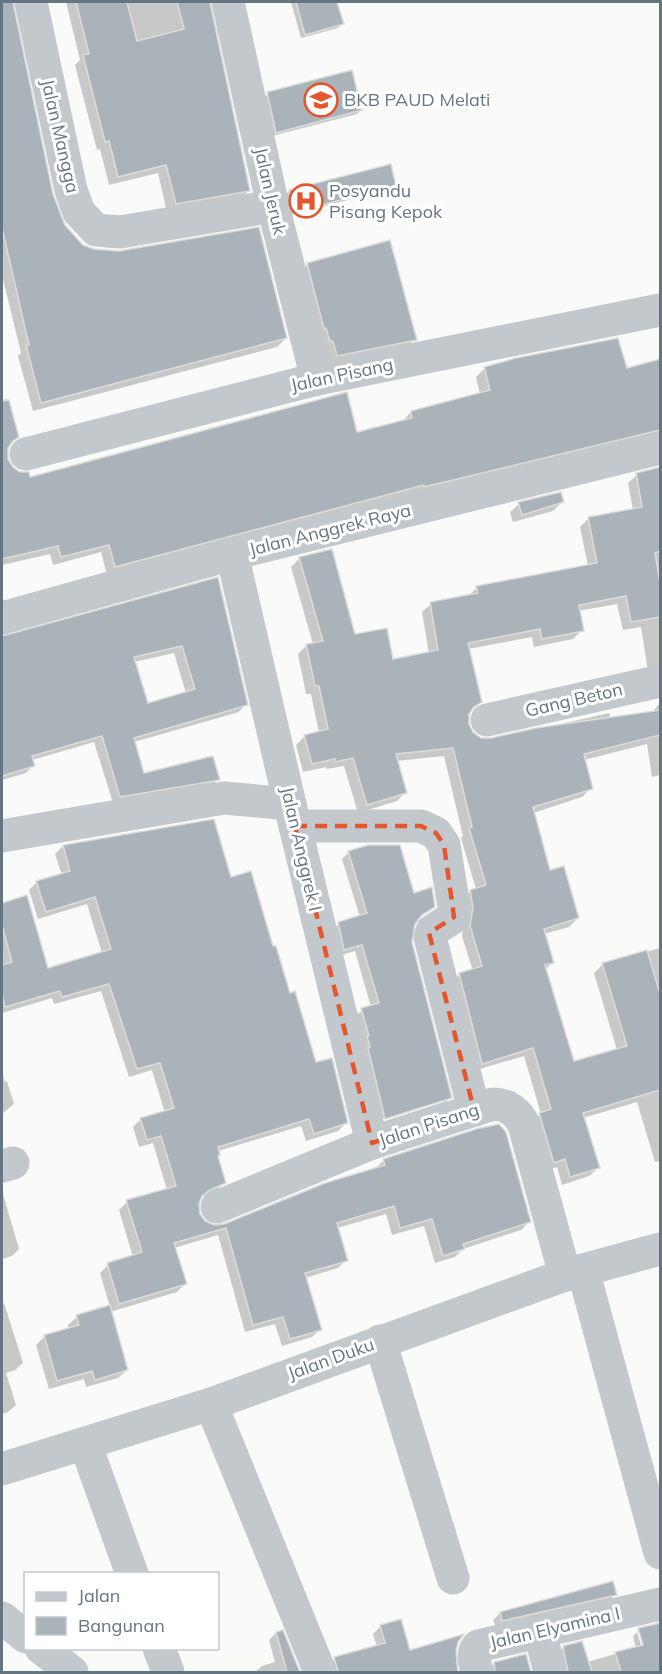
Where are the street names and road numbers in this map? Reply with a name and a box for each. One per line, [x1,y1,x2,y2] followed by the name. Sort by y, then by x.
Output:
[36,77,85,195] street label: Jalan Mangga
[249,145,292,238] street label: Jalan Jeruk
[289,352,395,397] street label: Jalan Pisang
[247,498,413,561] street label: Jalan Anggrek Raya
[523,677,625,722] street label: Gang Beton
[276,784,327,914] street label: Jalan Anggrek I
[376,1097,482,1152] street label: Jalan Pisang
[284,1332,377,1385] street label: Jalan Duku
[488,1601,622,1654] street label: Jalan Elyamina I

